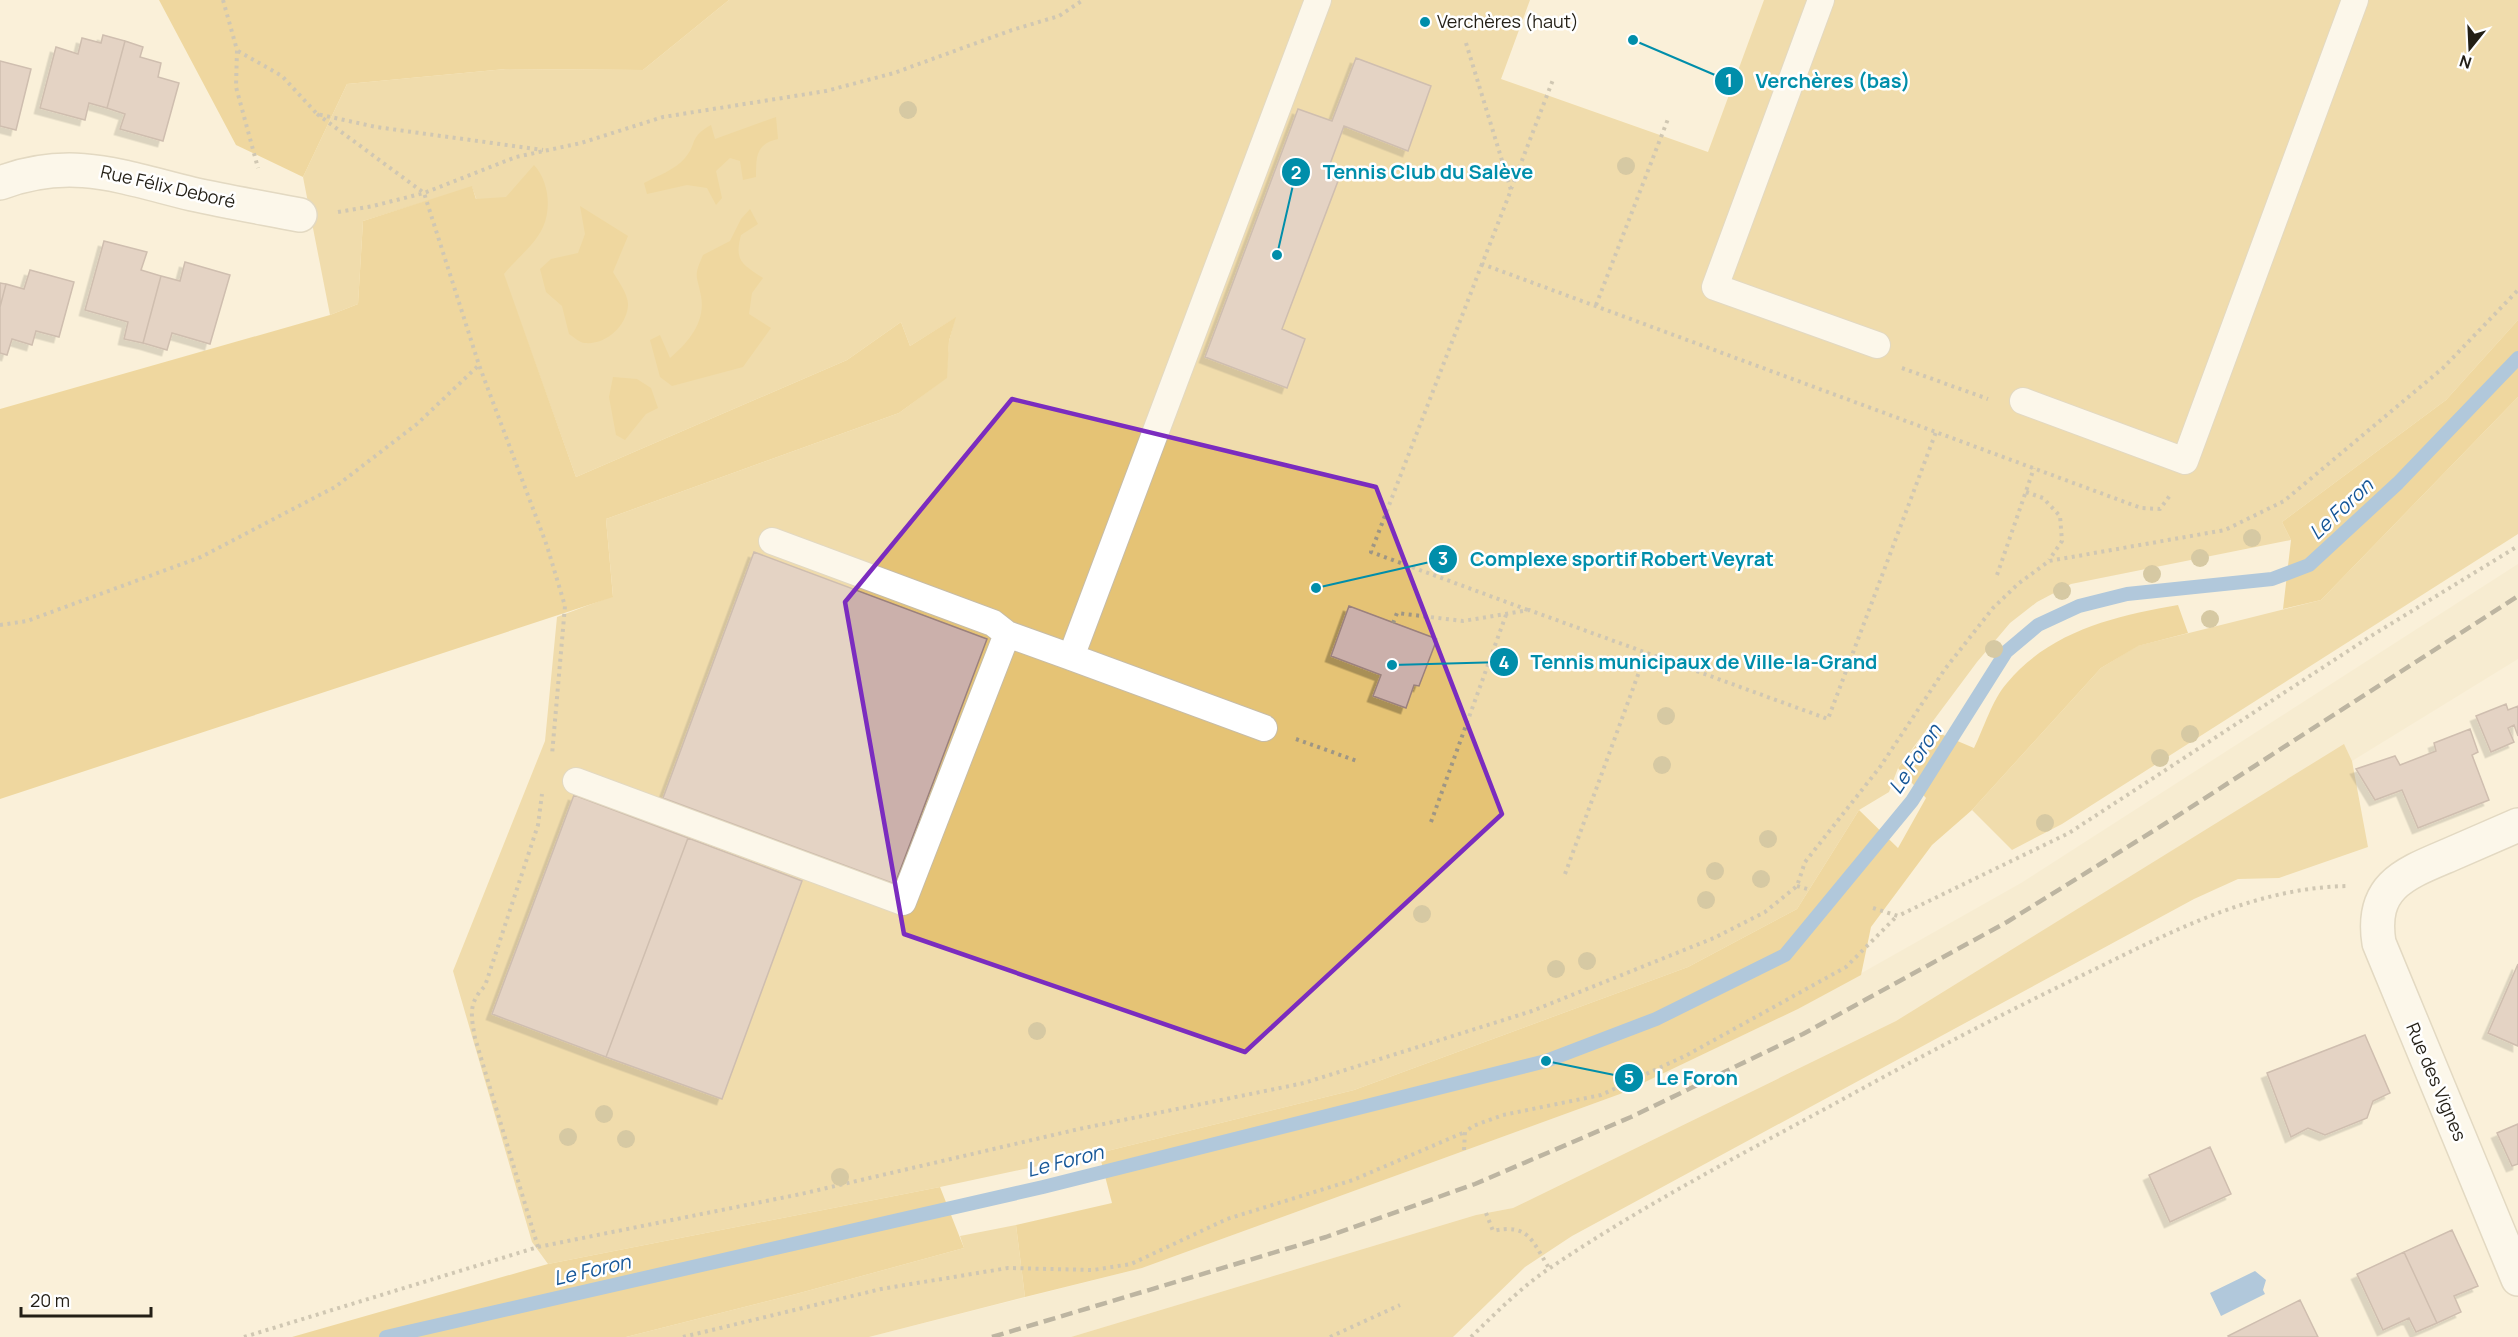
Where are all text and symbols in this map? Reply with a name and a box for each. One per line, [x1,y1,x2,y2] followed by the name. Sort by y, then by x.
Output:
[1437,9,1579,33] place label: Verchères (haut)
[1418,15,1432,29] marker: Verchères (haut)
[2440,18,2500,78] north arrow
[2456,50,2474,75] text: N
[1714,62,1922,100] callout: Verchères (bas)
[1756,67,1910,94] text: Verchères (bas)
[1725,68,1733,92] text: 1
[1281,153,1545,191] callout: Tennis Club du Salève
[1323,158,1533,185] text: Tennis Club du Salève
[98,159,238,213] street label: Rue Félix Deboré
[1291,160,1301,184] text: 2
[2303,471,2379,545] water label: Le Foron
[1428,540,1786,578] callout: Complexe sportif Robert Veyrat
[1470,545,1774,572] text: Complexe sportif Robert Veyrat
[1438,546,1448,570] text: 3
[1489,643,1889,681] callout: Tennis municipaux de Ville-la-Grand
[1531,648,1877,675] text: Tennis municipaux de Ville-la-Grand
[1499,650,1510,674] text: 4
[1882,718,1948,799] water label: Le Foron
[2401,1019,2473,1144] street label: Rue des Vignes
[1614,1059,1750,1097] callout: Le Foron
[1656,1064,1738,1091] text: Le Foron
[1624,1065,1634,1089] text: 5
[1024,1138,1107,1183] water label: Le Foron
[551,1247,634,1291] water label: Le Foron
[21,1280,152,1318] scale bar
[30,1288,70,1312] text: 20 m

